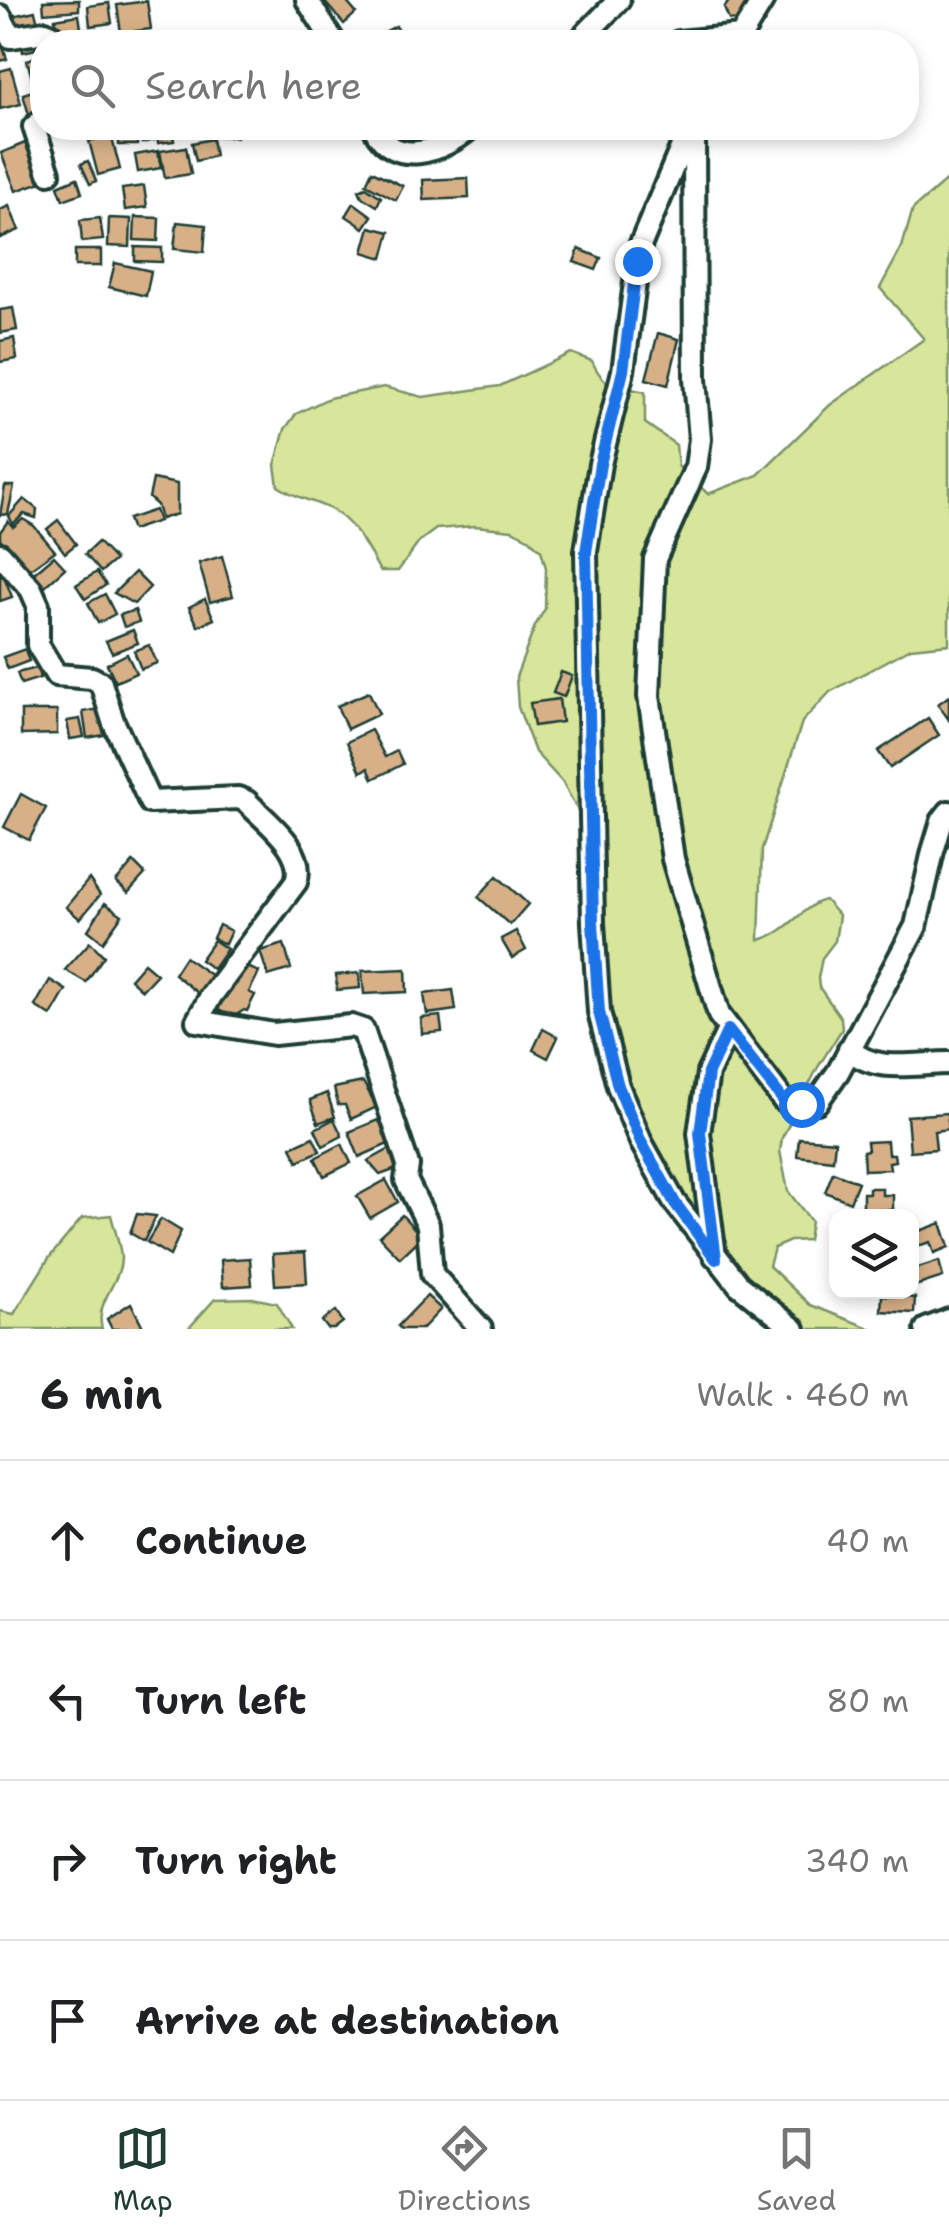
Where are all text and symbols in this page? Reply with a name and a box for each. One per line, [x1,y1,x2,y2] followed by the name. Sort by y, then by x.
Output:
[30,30,919,140] search box
[65,58,120,113] icon: search
[145,60,362,111] text: Search here
[615,239,661,285] route end
[779,1082,825,1128] route start
[829,1209,919,1299] map controls
[829,1209,919,1299] button: layers
[40,1366,162,1422] text: 6 min
[697,1373,909,1416] text: Walk · 460 m
[40,1513,95,1568] icon: ahead
[135,1515,307,1566] text: Continue
[826,1519,909,1562] text: 40 m
[40,1673,95,1728] icon: left
[135,1675,307,1726] text: Turn left
[826,1679,909,1722] text: 80 m
[40,1833,95,1888] icon: right
[135,1835,337,1886] text: Turn right
[805,1839,909,1882] text: 340 m
[40,1993,95,2048] icon: arrive
[135,1995,559,2046] text: Arrive at destination
[113,2121,173,2219] tab: Map
[398,2121,531,2219] tab: Directions
[757,2121,836,2219] tab: Saved

